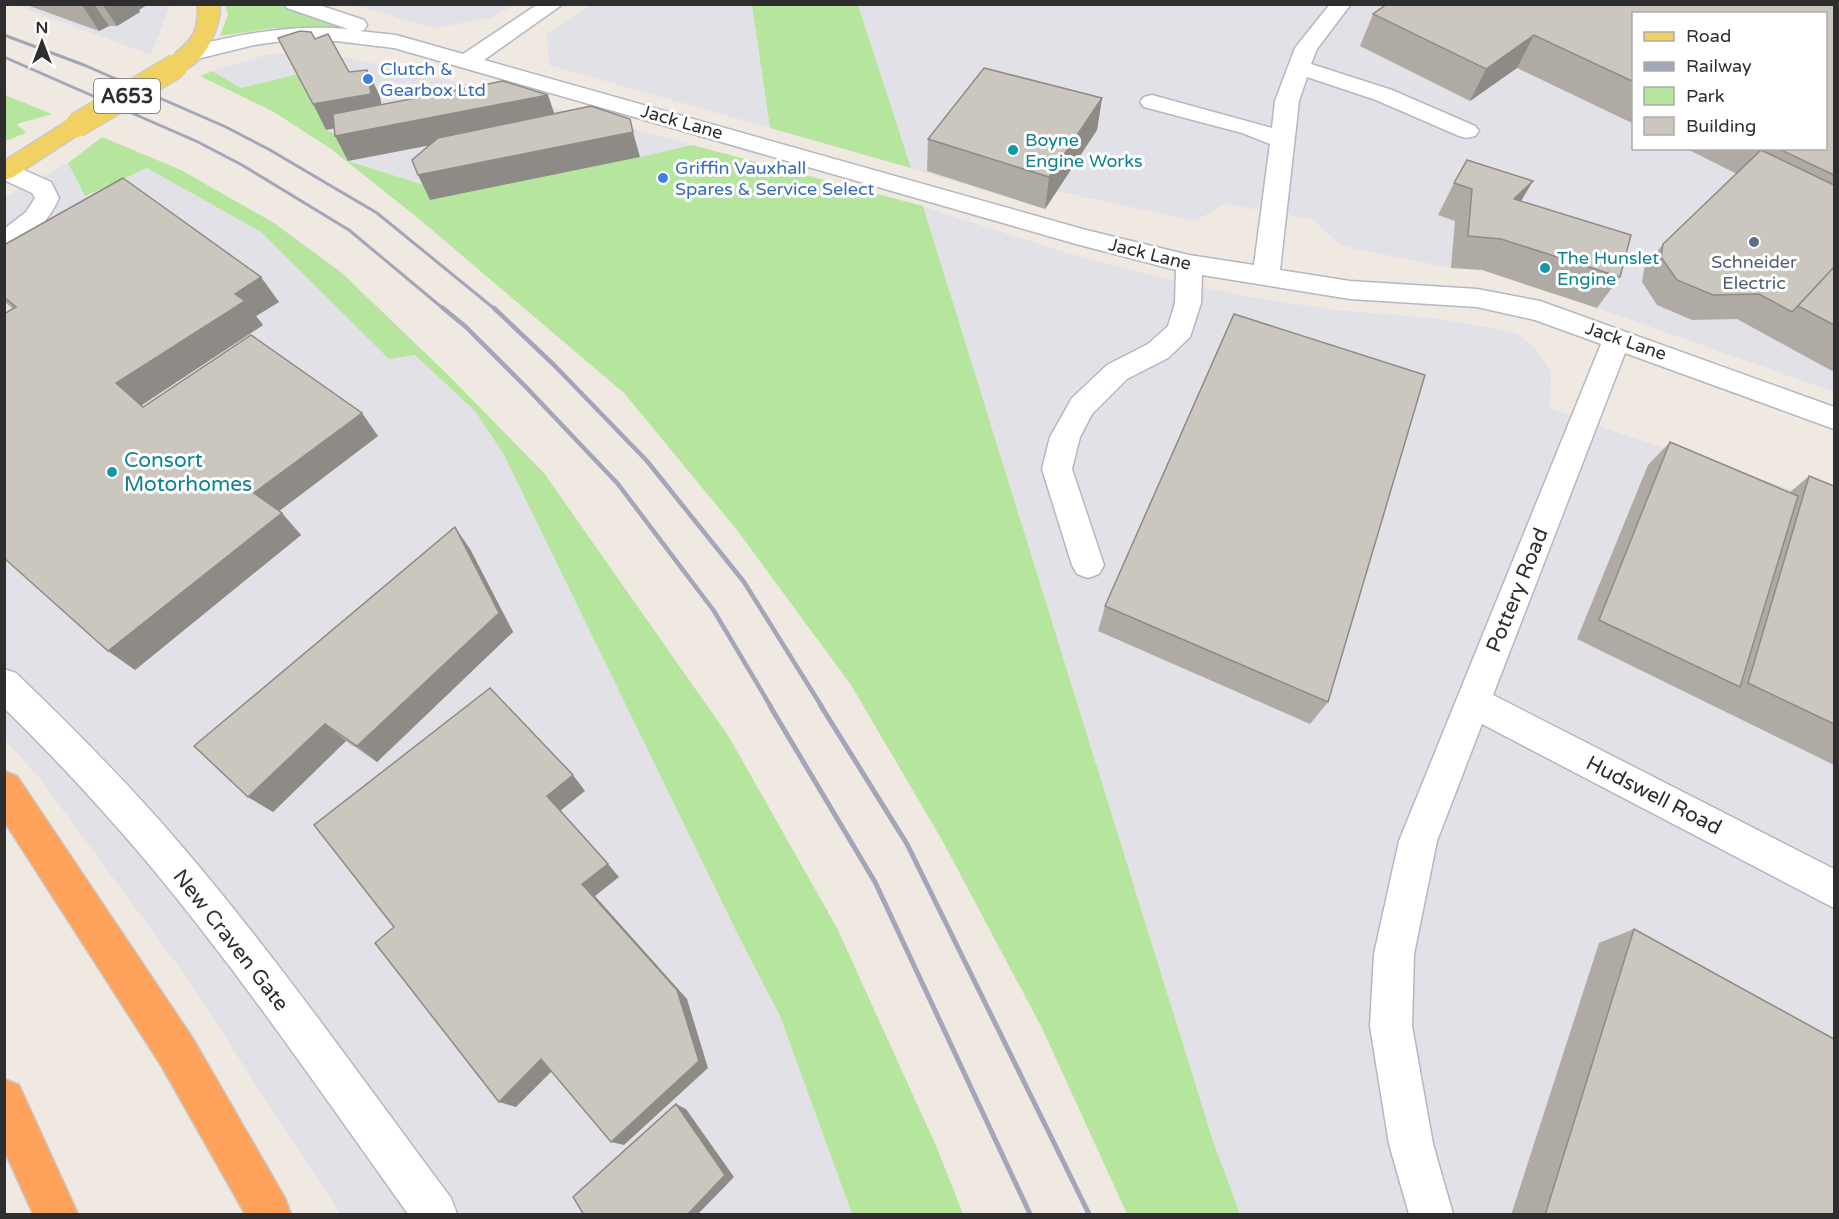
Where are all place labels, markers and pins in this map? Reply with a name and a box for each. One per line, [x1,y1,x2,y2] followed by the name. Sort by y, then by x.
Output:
[380,58,486,101] place label: Clutch & Gearbox Ltd
[361,72,375,86] marker: Clutch & Gearbox Ltd
[1025,129,1143,172] place label: Boyne Engine Works
[1006,143,1020,157] marker: Boyne Engine Works
[675,157,875,200] place label: Griffin Vauxhall Spares & Service Select
[656,171,670,185] marker: Griffin Vauxhall Spares & Service Select
[1747,235,1761,249] marker: Schneider Electric
[1557,247,1659,290] place label: The Hunslet Engine
[1711,251,1797,294] place label: Schneider Electric
[1538,261,1552,275] marker: The Hunslet Engine
[124,448,252,497] place label: Consort Motorhomes
[105,465,119,479] marker: Consort Motorhomes

